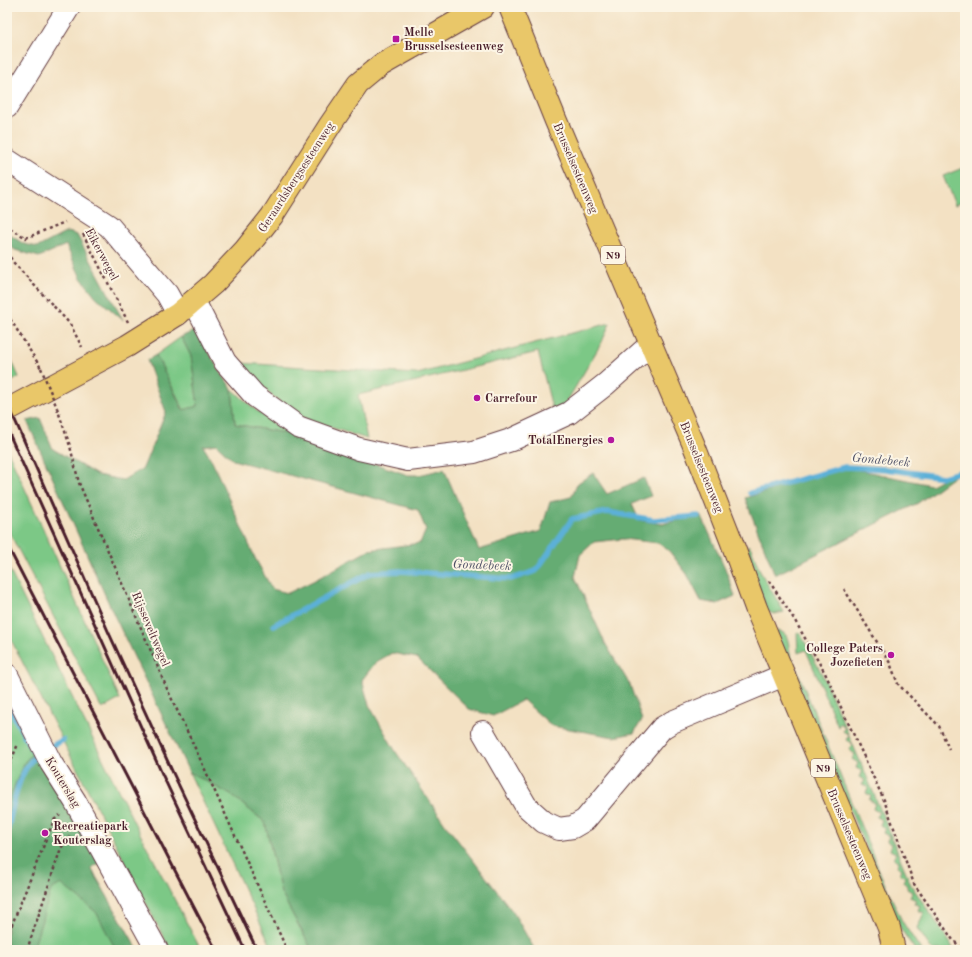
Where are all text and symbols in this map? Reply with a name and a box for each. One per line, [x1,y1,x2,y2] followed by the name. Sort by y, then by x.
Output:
[404,27,504,53] place label: Melle Brusselsesteenweg
[391,34,401,44] marker: Melle Brusselsesteenweg
[257,120,337,235] street label: Geraardsbergsesteenweg
[551,121,600,216] street label: Brusselsesteenweg
[82,226,120,283] street label: Eikerwegel
[601,246,625,264] road number: N9
[472,393,482,403] marker: Carrefour
[485,393,537,405] place label: Carrefour
[677,420,725,515] street label: Brusselsesteenweg
[528,435,603,447] place label: TotalEnergies
[606,435,616,445] marker: TotalEnergies
[851,451,911,470] water label: Gondebeek
[452,558,511,573] water label: Gondebeek
[129,590,171,668] street label: Rijsseveltwegel
[806,643,883,669] place label: College Paters Jozefieten
[886,650,896,660] marker: College Paters Jozefieten
[42,755,82,810] street label: Kouterslag
[811,759,835,777] road number: N9
[825,787,874,882] street label: Brusselsesteenweg
[53,821,128,847] place label: Recreatiepark Kouterslag
[40,828,50,838] marker: Recreatiepark Kouterslag

